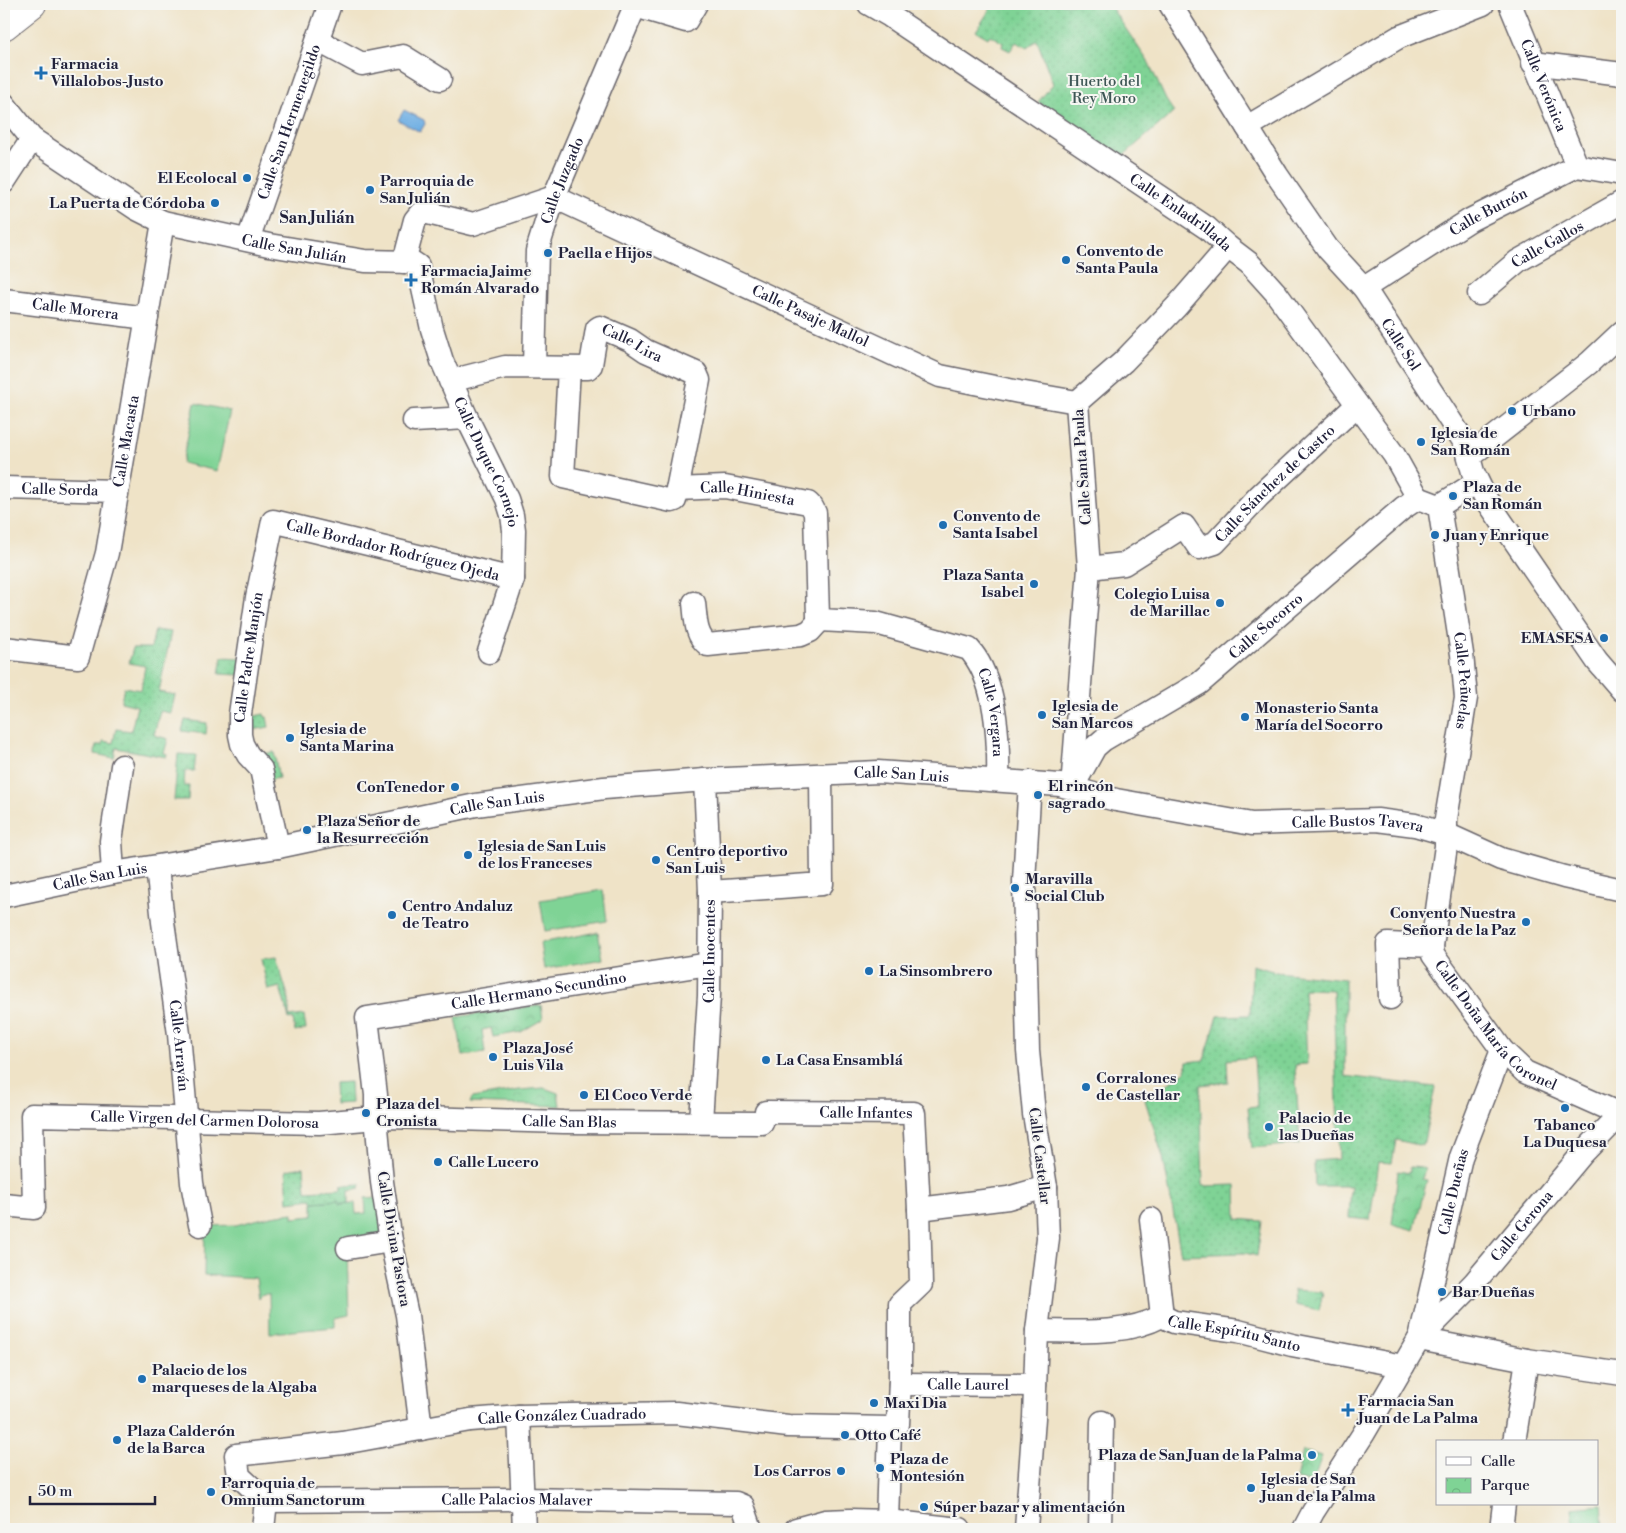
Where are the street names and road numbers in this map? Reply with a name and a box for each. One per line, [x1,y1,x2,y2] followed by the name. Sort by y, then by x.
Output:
[1516,36,1571,135] street label: Calle Verónica
[254,42,325,202] street label: Calle San Hermenegildo
[537,134,588,226] street label: Calle Juzgado
[1125,170,1236,256] street label: Calle Enladrillada
[1446,184,1531,241] street label: Calle Butrón
[1508,217,1587,273] street label: Calle Gallos
[240,230,348,268] street label: Calle San Julián
[749,281,872,352] street label: Calle Pasaje Mallol
[31,295,120,324] street label: Calle Morera
[1376,315,1425,375] street label: Calle Sol
[599,320,666,367] street label: Calle Lira
[109,393,144,489] street label: Calle Macasta
[449,394,523,529] street label: Calle Duque Cornejo
[1069,408,1096,526] street label: Calle Santa Paula
[1211,421,1339,547] street label: Calle Sánchez de Castro
[700,478,797,510] street label: Calle Hiniesta
[21,479,99,501] street label: Calle Sorda
[284,516,502,586] street label: Calle Bordador Rodríguez Ojeda
[1225,589,1307,664] street label: Calle Socorro
[231,590,268,723] street label: Calle Padre Manjón
[1449,631,1475,731] street label: Calle Peñuelas
[973,665,1007,758] street label: Calle Vergara
[853,763,950,787] street label: Calle San Luis
[448,787,546,820] street label: Calle San Luis
[1291,811,1426,837] street label: Calle Bustos Tavera
[51,859,149,895] street label: Calle San Luis
[700,899,720,1004] street label: Calle Inocentes
[1430,957,1560,1095] street label: Calle Doña María Coronel
[450,968,628,1015] street label: Calle Hermano Secundino
[164,998,193,1092] street label: Calle Arrayán
[819,1103,913,1123] street label: Calle Infantes
[1024,1106,1055,1206] street label: Calle Castellar
[90,1107,320,1133] street label: Calle Virgen del Carmen Dolorosa
[522,1112,617,1132] street label: Calle San Blas
[1435,1146,1473,1237] street label: Calle Dueñas
[372,1170,415,1309] street label: Calle Divina Pastora
[1487,1186,1558,1266] street label: Calle Gerona
[1164,1311,1302,1356] street label: Calle Espíritu Santo
[927,1375,1010,1395] street label: Calle Laurel
[477,1405,647,1429] street label: Calle González Cuadrado
[441,1490,593,1510] street label: Calle Palacios Malaver

